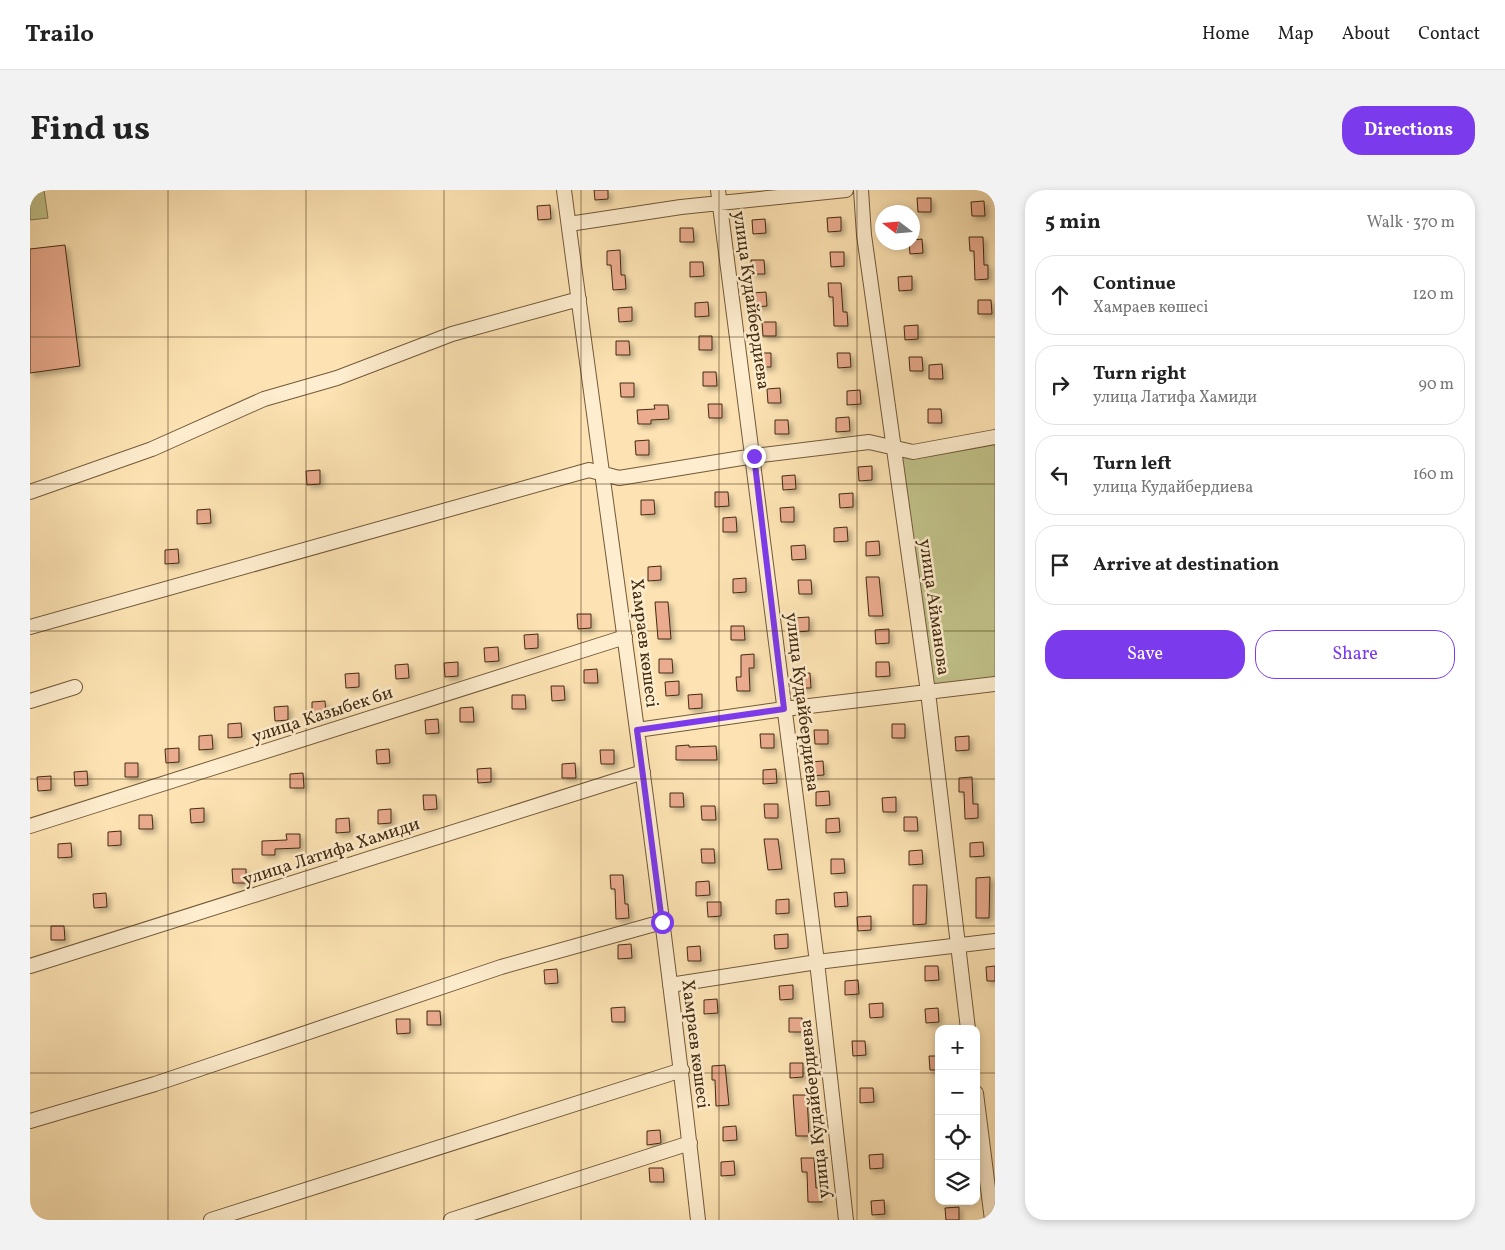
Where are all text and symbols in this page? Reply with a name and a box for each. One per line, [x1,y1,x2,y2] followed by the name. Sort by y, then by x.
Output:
[25,18,94,52] text: Trailo
[1202,22,1250,47] text: Home
[1278,22,1314,47] text: Map
[1342,22,1390,47] text: About
[1418,22,1480,47] text: Contact
[30,106,150,154] text: Find us
[1342,106,1475,155] button: Directions
[875,205,920,250] north arrow
[1045,208,1101,237] text: 5 min
[726,209,775,391] street label: улица Кудайбердиева
[1367,212,1455,234] text: Walk · 370 m
[1093,271,1176,297] text: Continue
[1046,281,1074,309] icon: ahead
[1412,284,1454,306] text: 120 m
[1093,297,1208,319] text: Хамраев көшесі
[1093,361,1186,387] text: Turn right
[1046,371,1074,399] icon: right
[1418,374,1454,396] text: 90 m
[1093,387,1257,409] text: улица Латифа Хамиди
[743,445,766,468] route end
[1093,451,1172,477] text: Turn left
[1046,461,1074,489] icon: left
[1413,464,1454,486] text: 160 m
[1093,477,1253,499] text: улица Кудайбердиева
[912,537,955,677] street label: улица Айманова
[1046,551,1074,579] icon: arrive
[1093,552,1279,578] text: Arrive at destination
[623,577,664,709] street label: Хамраев көшесі
[778,611,825,793] street label: улица Кудайбердиева
[1045,630,1245,679] button: Save
[1255,630,1455,679] button: Share
[249,681,396,750] street label: улица Казыбек би
[240,812,423,893] street label: улица Латифа Хамиди
[651,911,674,934] route start
[674,978,715,1110] street label: Хамраев көшесі
[794,1018,837,1200] street label: улица Кудайбердиева
[935,1025,980,1205] map controls
[935,1025,980,1070] button: +
[935,1070,980,1115] button: −
[935,1115,980,1160] button: locate
[935,1160,980,1205] button: layers

